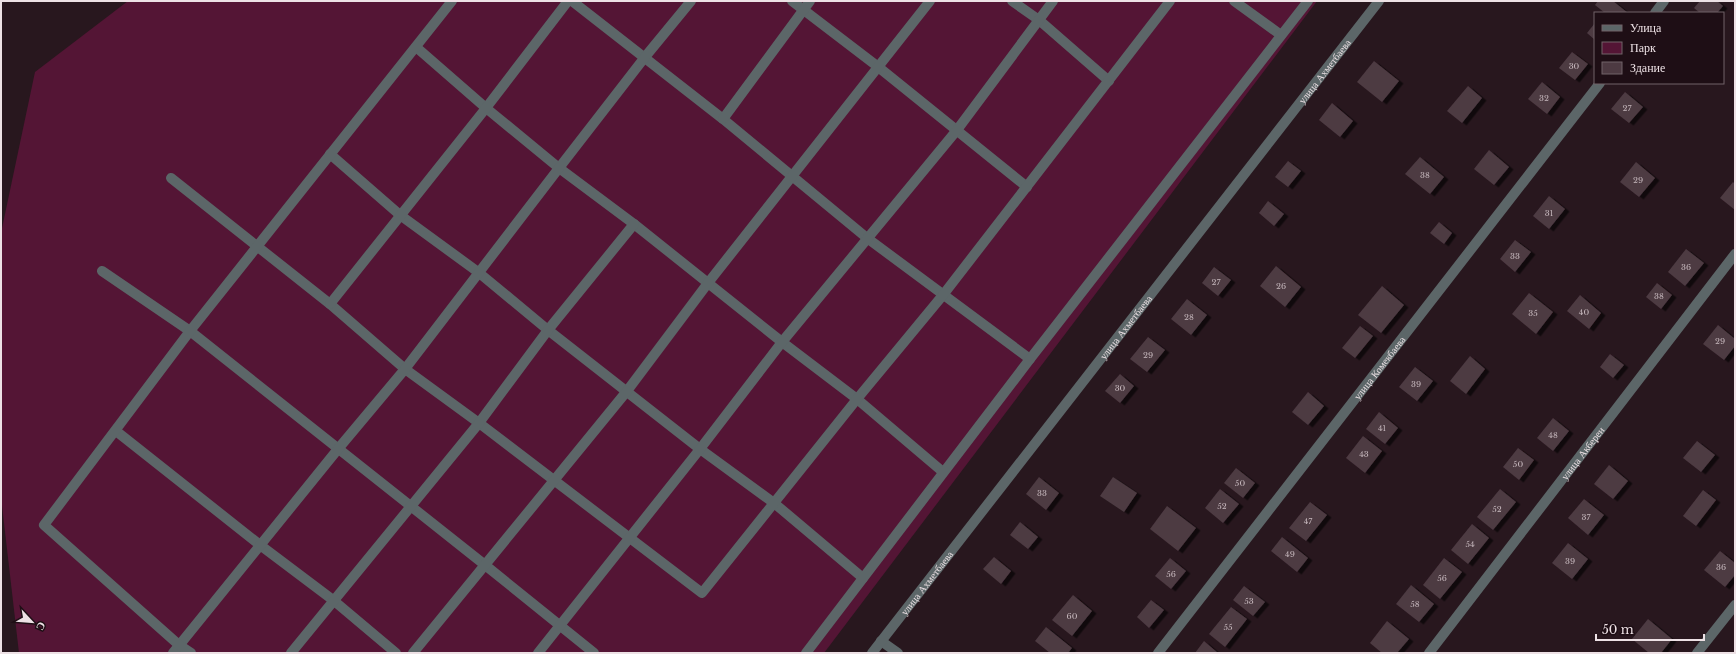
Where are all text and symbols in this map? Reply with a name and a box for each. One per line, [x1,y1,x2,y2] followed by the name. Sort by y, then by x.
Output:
[1594,12,1724,84] legend
[1630,20,1662,35] text: Улица
[1296,36,1354,106] street label: улица Ахметбаева
[1630,40,1656,55] text: Парк
[1630,60,1665,75] text: Здание
[1569,61,1580,71] house number: 30
[1539,93,1549,103] house number: 32
[1623,103,1632,113] house number: 27
[1420,170,1430,180] house number: 38
[1633,175,1643,185] house number: 29
[1545,208,1554,218] house number: 31
[1510,251,1520,261] house number: 33
[1681,262,1691,272] house number: 36
[1212,277,1221,287] house number: 27
[1276,281,1286,291] house number: 26
[1654,291,1664,301] house number: 38
[1097,292,1155,362] street label: улица Ахметбаева
[1579,307,1589,317] house number: 40
[1528,308,1538,318] house number: 35
[1184,312,1194,322] house number: 28
[1351,333,1409,402] street label: улица Комекбаева
[1715,336,1725,346] house number: 29
[1143,350,1153,360] house number: 29
[1411,379,1421,389] house number: 39
[1115,383,1126,393] house number: 30
[1378,423,1387,433] house number: 41
[1558,424,1608,483] street label: улица Акберен
[1548,430,1558,440] house number: 48
[1359,449,1369,459] house number: 43
[1513,459,1523,469] house number: 50
[1235,478,1245,488] house number: 50
[1037,488,1047,498] house number: 33
[1217,501,1227,511] house number: 52
[1492,504,1502,514] house number: 52
[1582,512,1591,522] house number: 37
[1304,516,1313,526] house number: 47
[1465,539,1475,549] house number: 54
[898,548,956,618] street label: улица Ахметбаева
[1285,549,1295,559] house number: 49
[1565,556,1575,566] house number: 39
[1716,562,1726,572] house number: 36
[1166,569,1176,579] house number: 56
[1437,573,1447,583] house number: 56
[1244,596,1254,606] house number: 53
[1410,599,1420,609] house number: 58
[12,602,52,642] north arrow
[1067,611,1078,621] house number: 60
[1596,616,1704,642] scale bar
[33,620,49,633] text: С
[1223,622,1233,632] house number: 55
[1602,622,1634,637] text: 50 m

